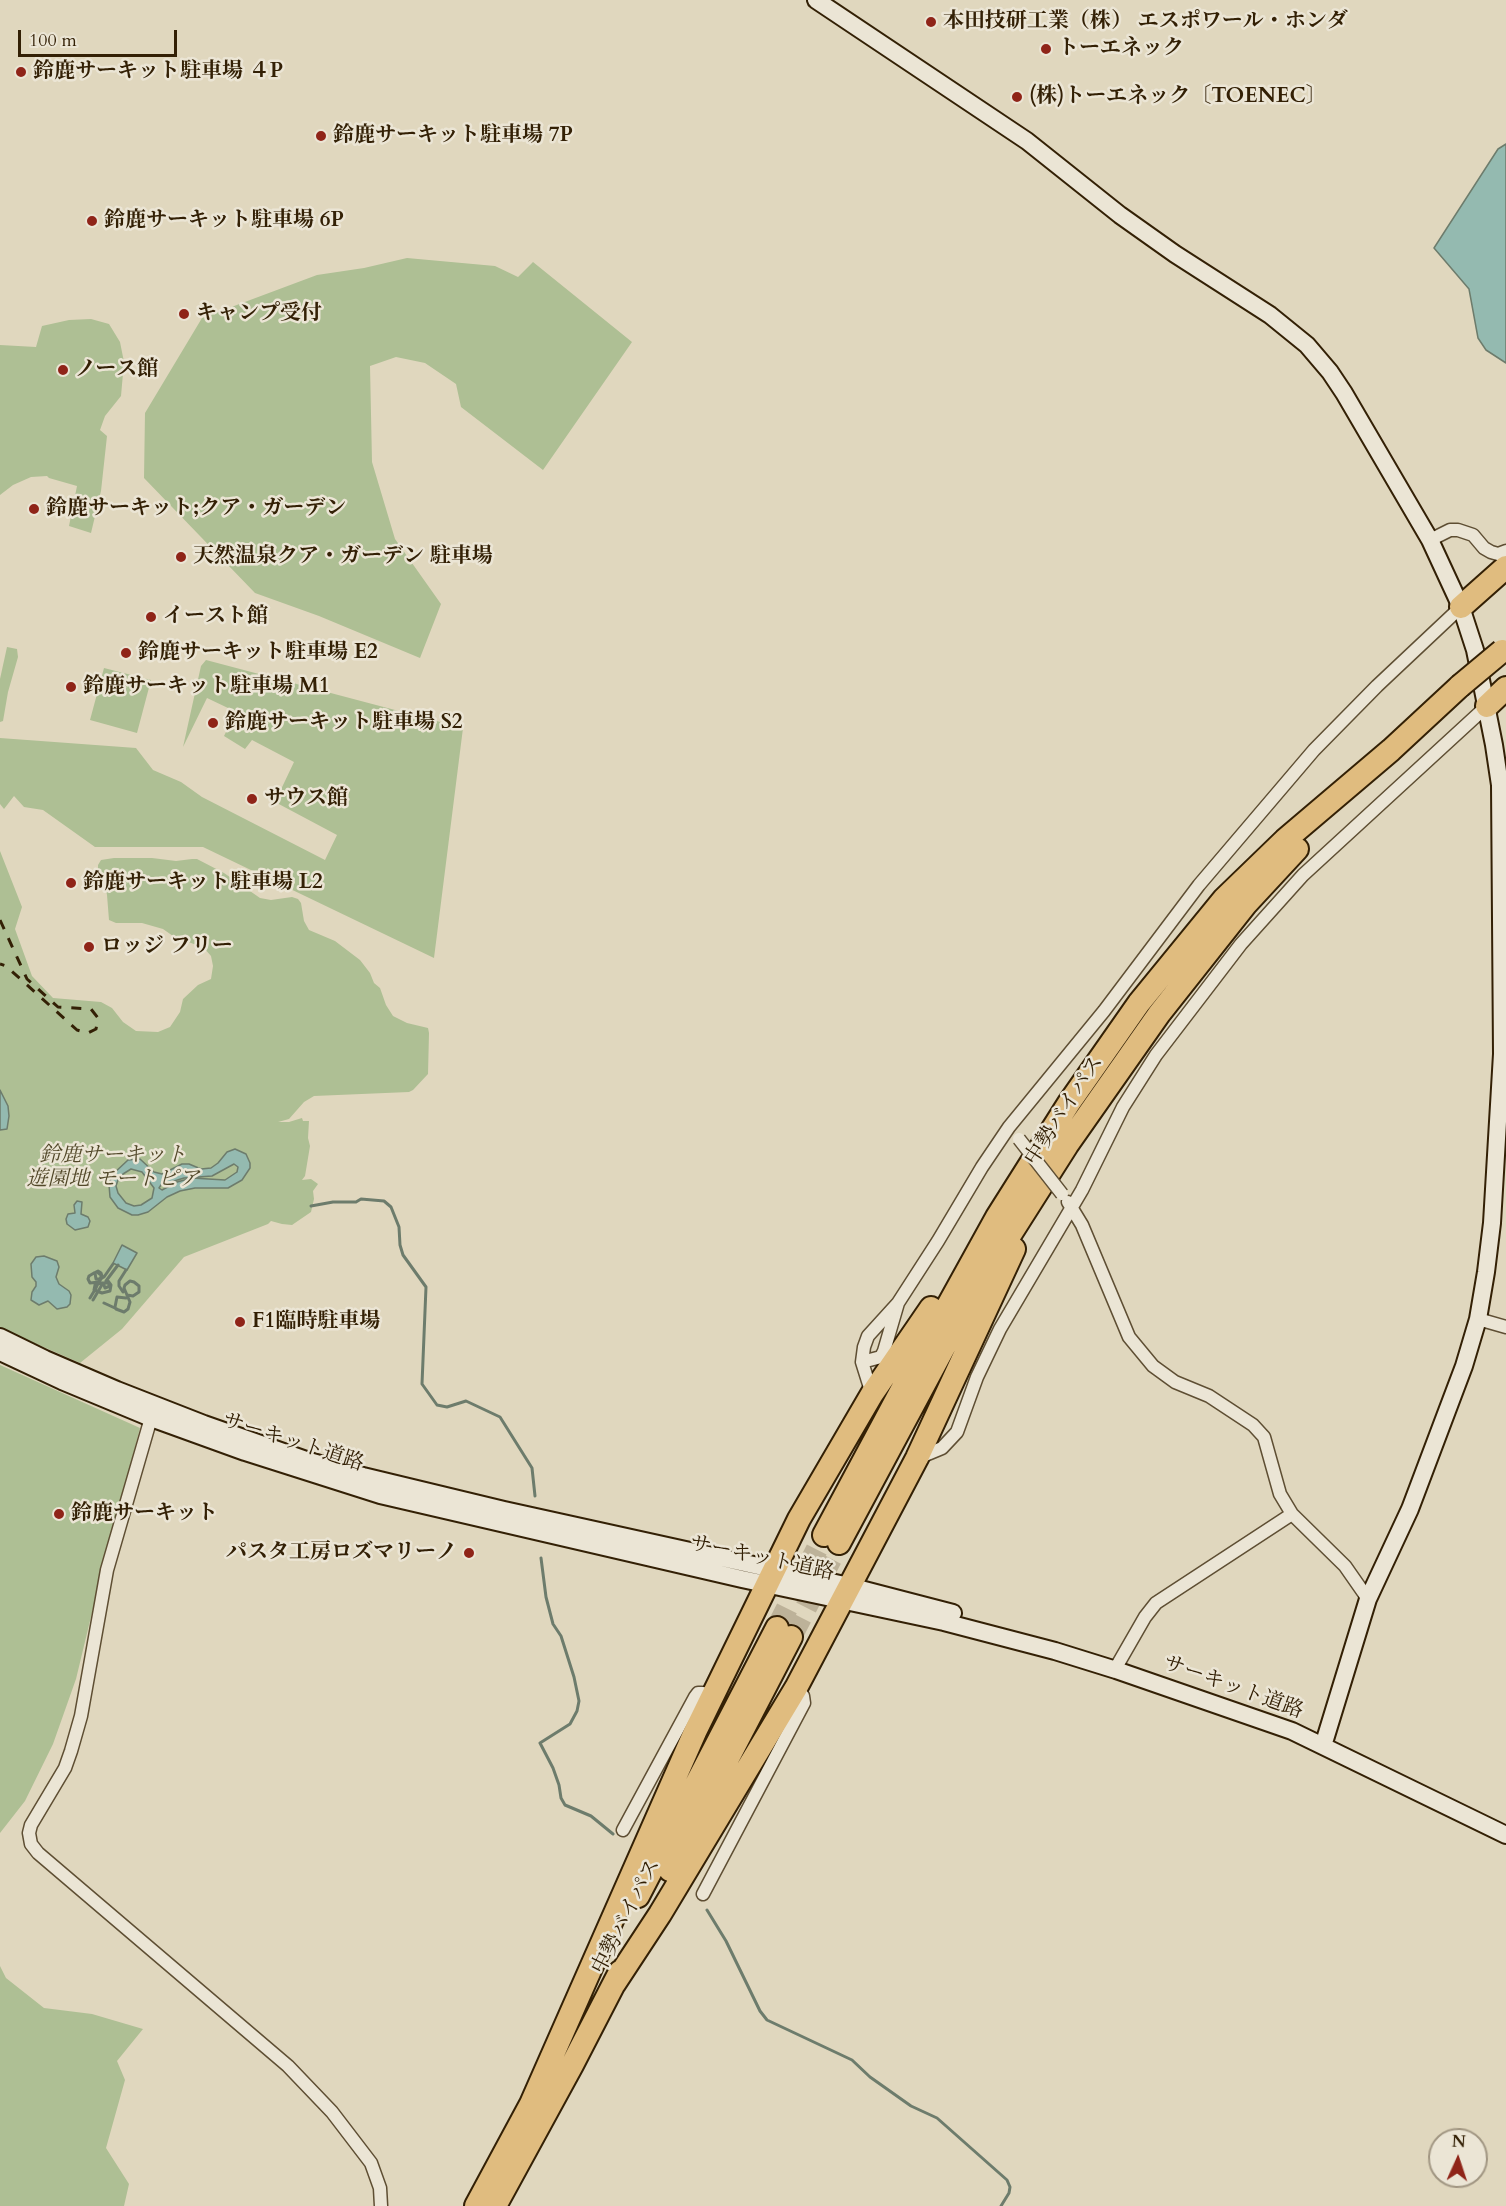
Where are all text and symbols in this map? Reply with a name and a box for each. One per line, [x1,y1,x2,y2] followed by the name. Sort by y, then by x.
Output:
[943,9,1348,35] place label: 本田技研工業（株） エスポワール・ホンダ
[924,15,938,29] marker: 本田技研工業（株） エスポワール・ホンダ
[21,18,180,56] scale bar
[29,28,77,53] text: 100 m
[1058,36,1184,62] place label: トーエネック
[1039,42,1053,56] marker: トーエネック
[33,59,283,85] place label: 鈴鹿サーキット駐車場 ４P
[14,65,28,79] marker: 鈴鹿サーキット駐車場 ４P
[1029,84,1327,110] place label: (株)トーエネック〔TOENEC〕
[1010,90,1024,104] marker: (株)トーエネック〔TOENEC〕
[333,123,573,149] place label: 鈴鹿サーキット駐車場 7P
[314,129,328,143] marker: 鈴鹿サーキット駐車場 7P
[104,208,344,234] place label: 鈴鹿サーキット駐車場 6P
[85,214,99,228] marker: 鈴鹿サーキット駐車場 6P
[196,301,322,327] place label: キャンプ受付
[177,307,191,321] marker: キャンプ受付
[75,357,158,383] place label: ノース館
[56,363,70,377] marker: ノース館
[46,496,346,522] place label: 鈴鹿サーキット;クア・ガーデン
[27,502,41,516] marker: 鈴鹿サーキット;クア・ガーデン
[193,544,493,570] place label: 天然温泉クア・ガーデン 駐車場
[174,550,188,564] marker: 天然温泉クア・ガーデン 駐車場
[163,604,268,630] place label: イースト館
[144,610,158,624] marker: イースト館
[138,640,378,666] place label: 鈴鹿サーキット駐車場 E2
[119,646,133,660] marker: 鈴鹿サーキット駐車場 E2
[83,674,330,700] place label: 鈴鹿サーキット駐車場 M1
[64,680,78,694] marker: 鈴鹿サーキット駐車場 M1
[225,710,463,736] place label: 鈴鹿サーキット駐車場 S2
[206,716,220,730] marker: 鈴鹿サーキット駐車場 S2
[264,786,348,812] place label: サウス館
[245,792,259,806] marker: サウス館
[83,870,323,896] place label: 鈴鹿サーキット駐車場 L2
[64,876,78,890] marker: 鈴鹿サーキット駐車場 L2
[101,934,233,960] place label: ロッジ フリー
[82,940,96,954] marker: ロッジ フリー
[1020,1051,1110,1171] street label: 中勢バイパス
[26,1143,200,1193] park label: 鈴鹿サーキット 遊園地 モートピア
[252,1309,380,1335] place label: F1臨時駐車場
[233,1315,247,1329] marker: F1臨時駐車場
[219,1408,367,1478] street label: サーキット道路
[71,1501,218,1527] place label: 鈴鹿サーキット
[52,1507,66,1521] marker: 鈴鹿サーキット
[687,1531,837,1587] street label: サーキット道路
[226,1540,457,1566] place label: パスタ工房ロズマリーノ
[462,1546,476,1560] marker: パスタ工房ロズマリーノ
[1160,1651,1306,1725] street label: サーキット道路
[587,1855,667,1979] street label: 中勢バイパス
[1428,2128,1488,2188] north arrow
[1451,2131,1466,2153] text: N

